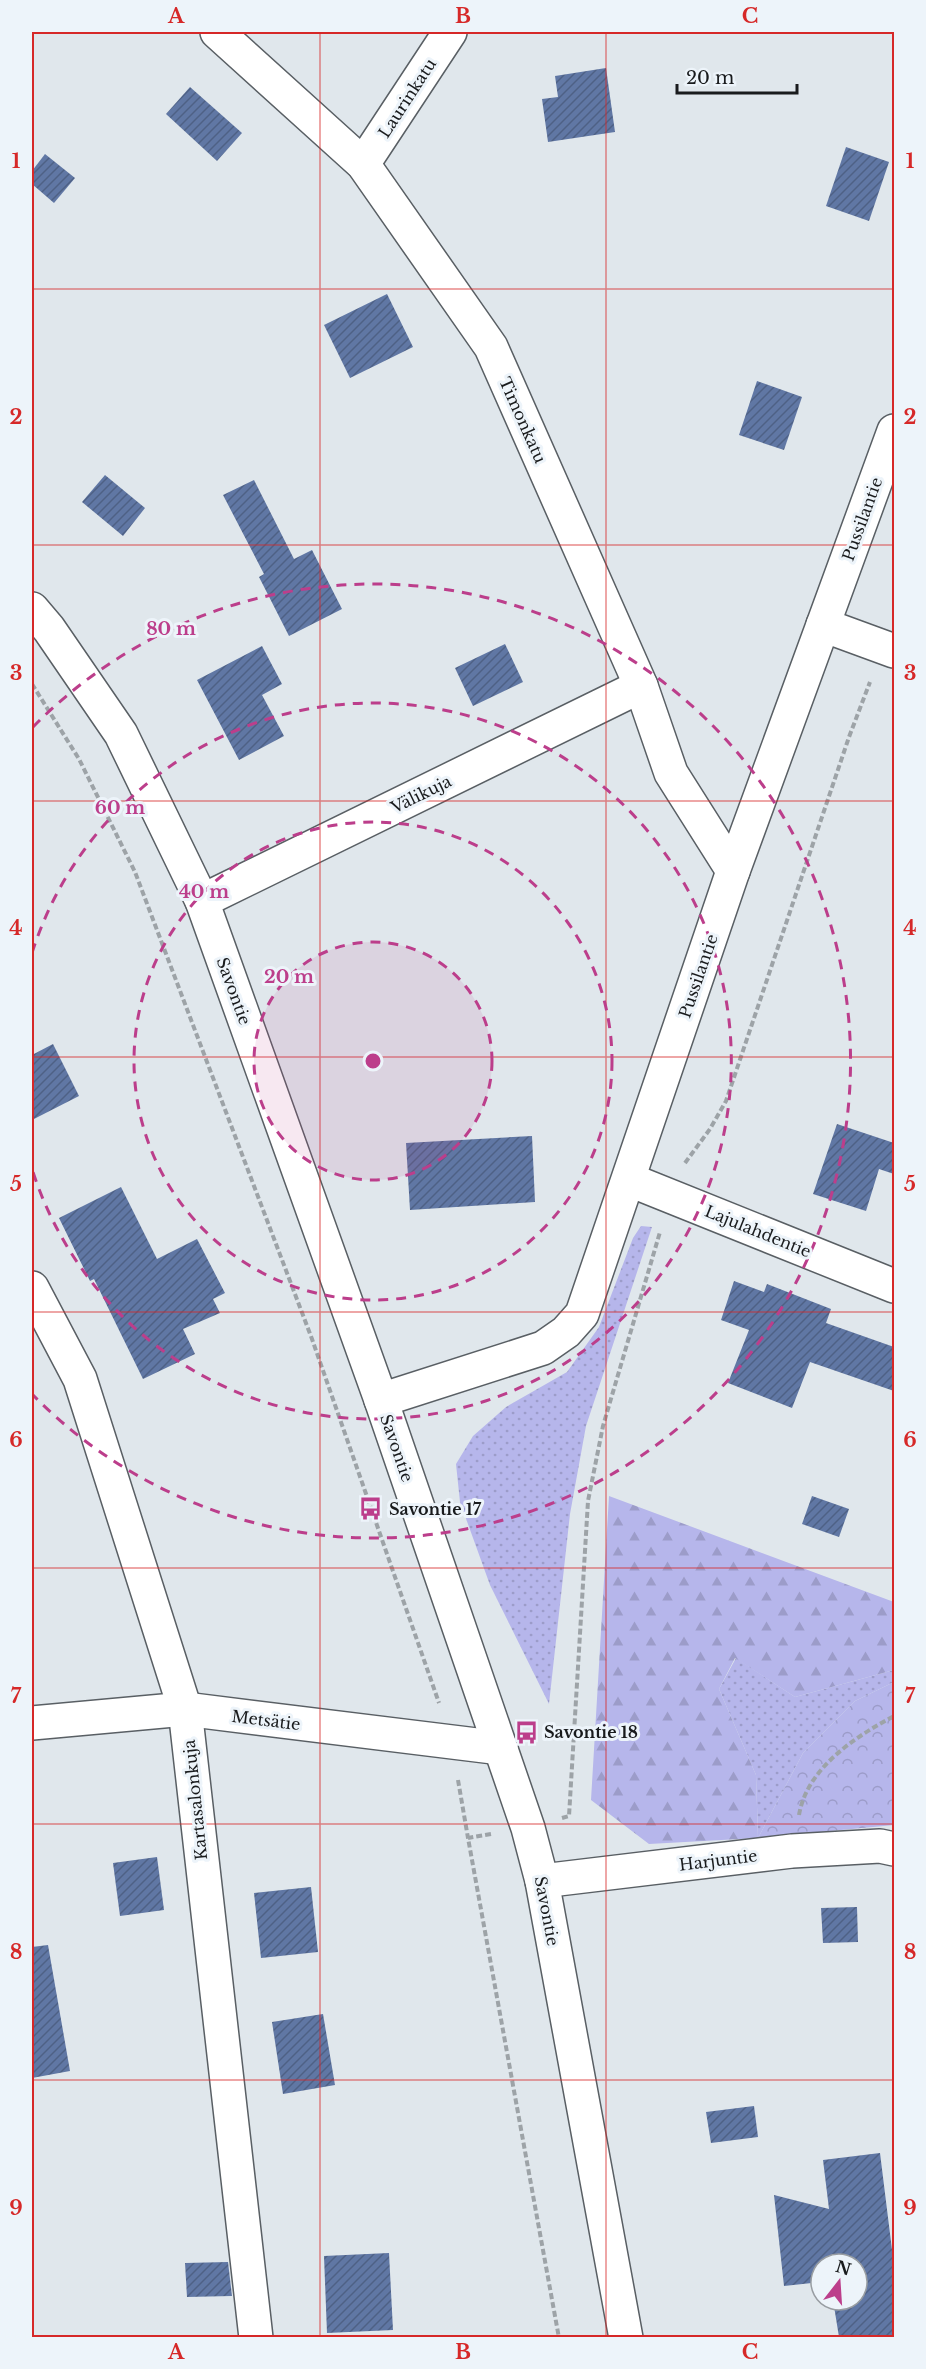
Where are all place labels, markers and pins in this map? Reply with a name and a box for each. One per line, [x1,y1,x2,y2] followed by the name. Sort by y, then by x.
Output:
[363,1051,383,1071] centre of rings
[358,1496,384,1522] bus stop icon: Savontie 17
[389,1499,482,1519] place label: Savontie 17
[513,1719,539,1745] bus stop icon: Savontie 18
[544,1722,638,1742] place label: Savontie 18

